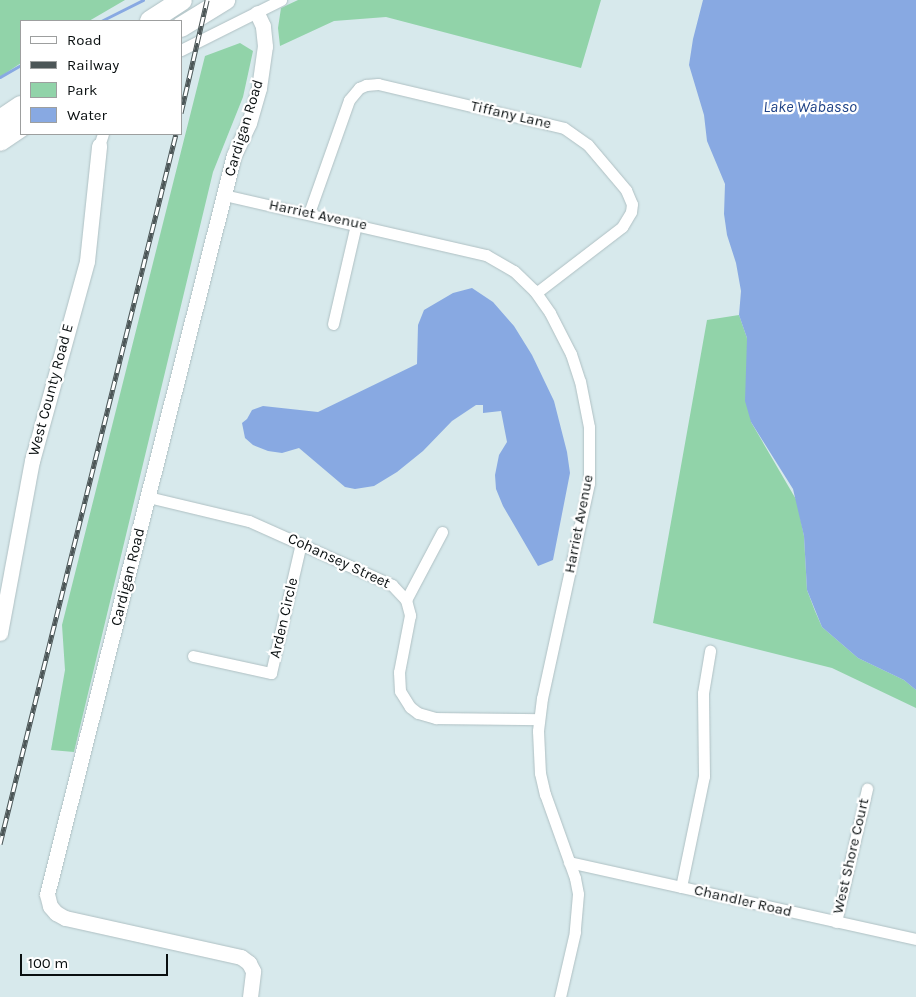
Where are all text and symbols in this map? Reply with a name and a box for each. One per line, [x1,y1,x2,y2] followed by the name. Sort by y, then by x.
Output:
[20,20,182,135] legend
[67,31,102,49] text: Road
[67,56,119,74] text: Railway
[221,78,267,178] street label: Cardigan Road
[67,81,97,99] text: Park
[469,97,553,133] street label: Tiffany Lane
[763,97,857,117] water label: Lake Wabasso
[67,106,107,124] text: Water
[267,196,369,234] street label: Harriet Avenue
[25,322,77,458] street label: West County Road E
[561,473,597,575] street label: Harriet Avenue
[107,526,149,628] street label: Cardigan Road
[285,529,393,593] street label: Cohansey Street
[266,576,302,660] street label: Arden Circle
[829,796,873,916] street label: West Shore Court
[692,881,794,921] street label: Chandler Road
[22,944,170,976] scale bar
[28,954,68,972] text: 100 m

